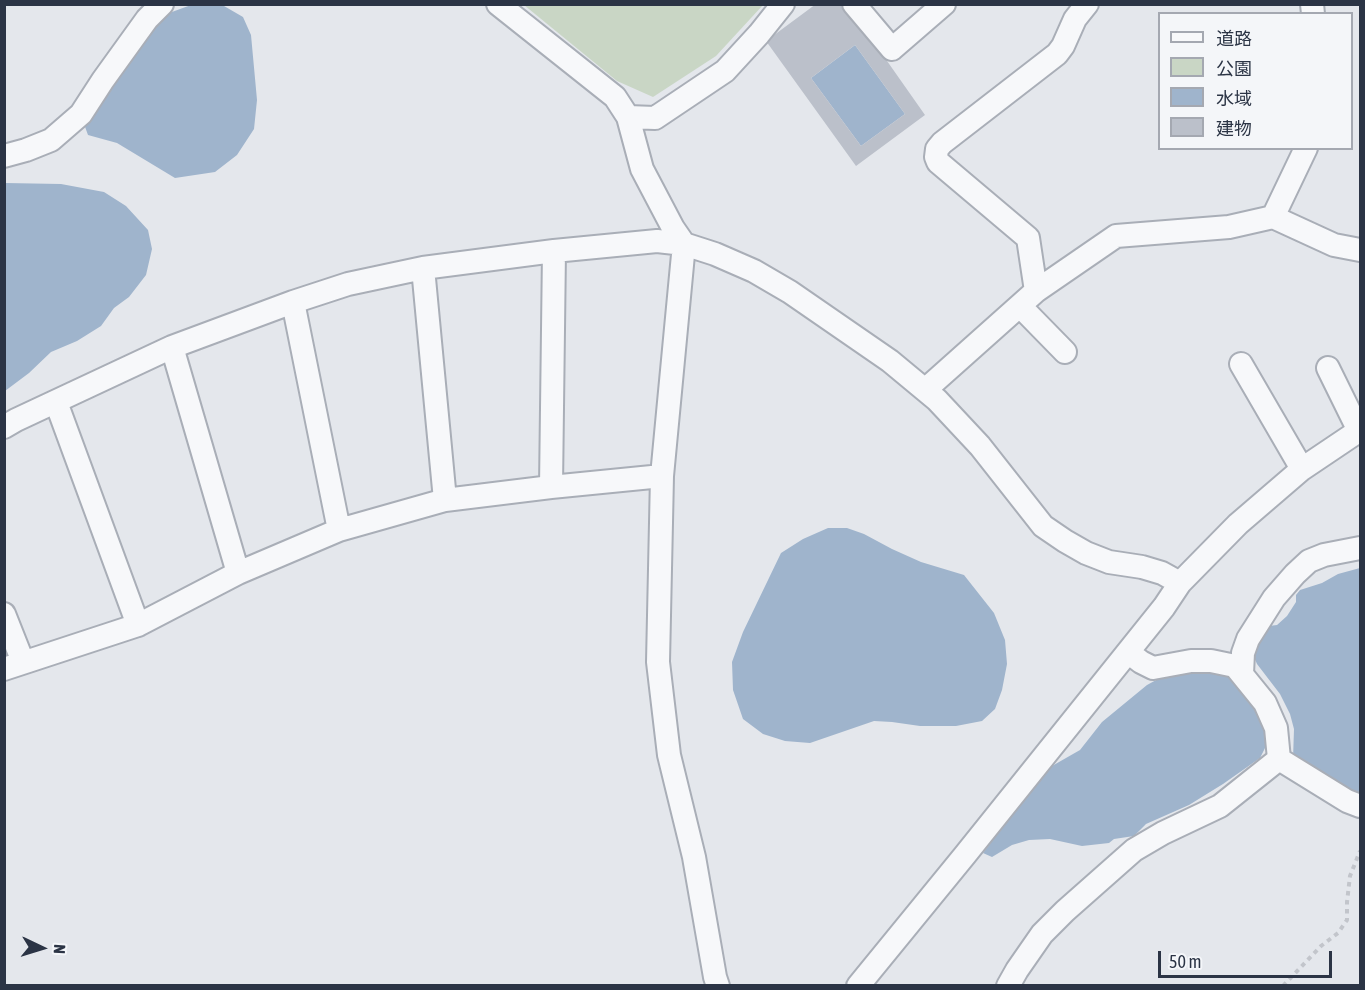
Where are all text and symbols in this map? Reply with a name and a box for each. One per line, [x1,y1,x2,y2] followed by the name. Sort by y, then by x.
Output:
[1158,12,1353,150] legend
[1216,28,1252,49] text: 道路
[1216,58,1252,79] text: 公園
[1216,88,1252,109] text: 水域
[1216,118,1252,139] text: 建物
[12,918,72,978] north arrow
[1161,939,1335,977] scale bar
[51,944,69,955] text: N
[1169,951,1201,972] text: 50 m

